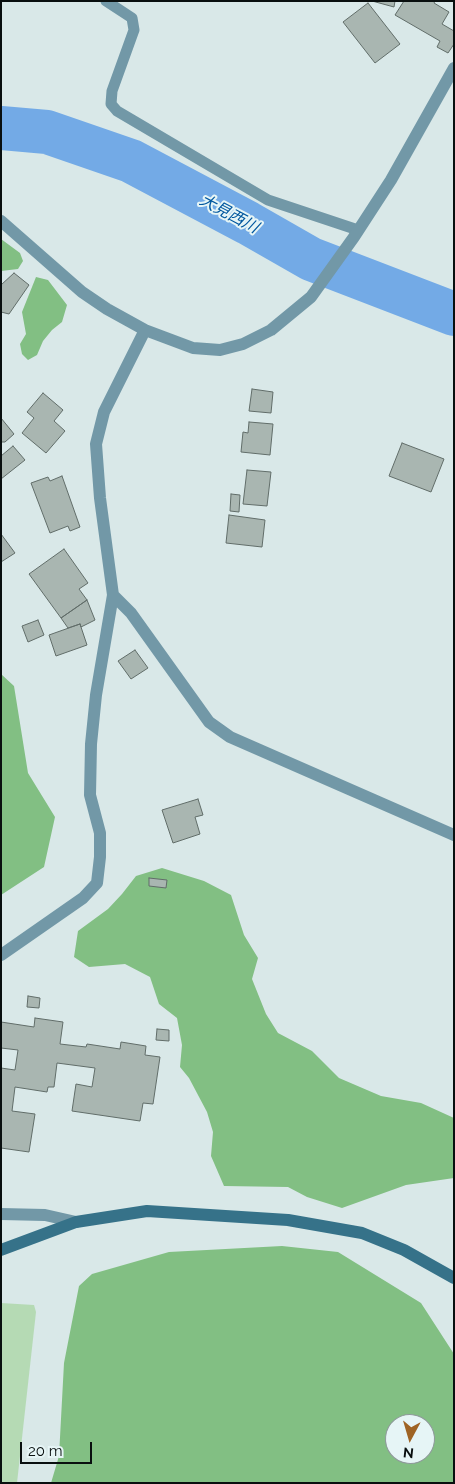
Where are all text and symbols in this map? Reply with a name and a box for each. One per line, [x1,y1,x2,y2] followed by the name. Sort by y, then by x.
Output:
[196,191,262,237] water label: 大見西川
[385,1414,435,1464] north arrow
[22,1432,95,1464] scale bar
[28,1442,63,1460] text: 20 m
[402,1444,415,1461] text: N

